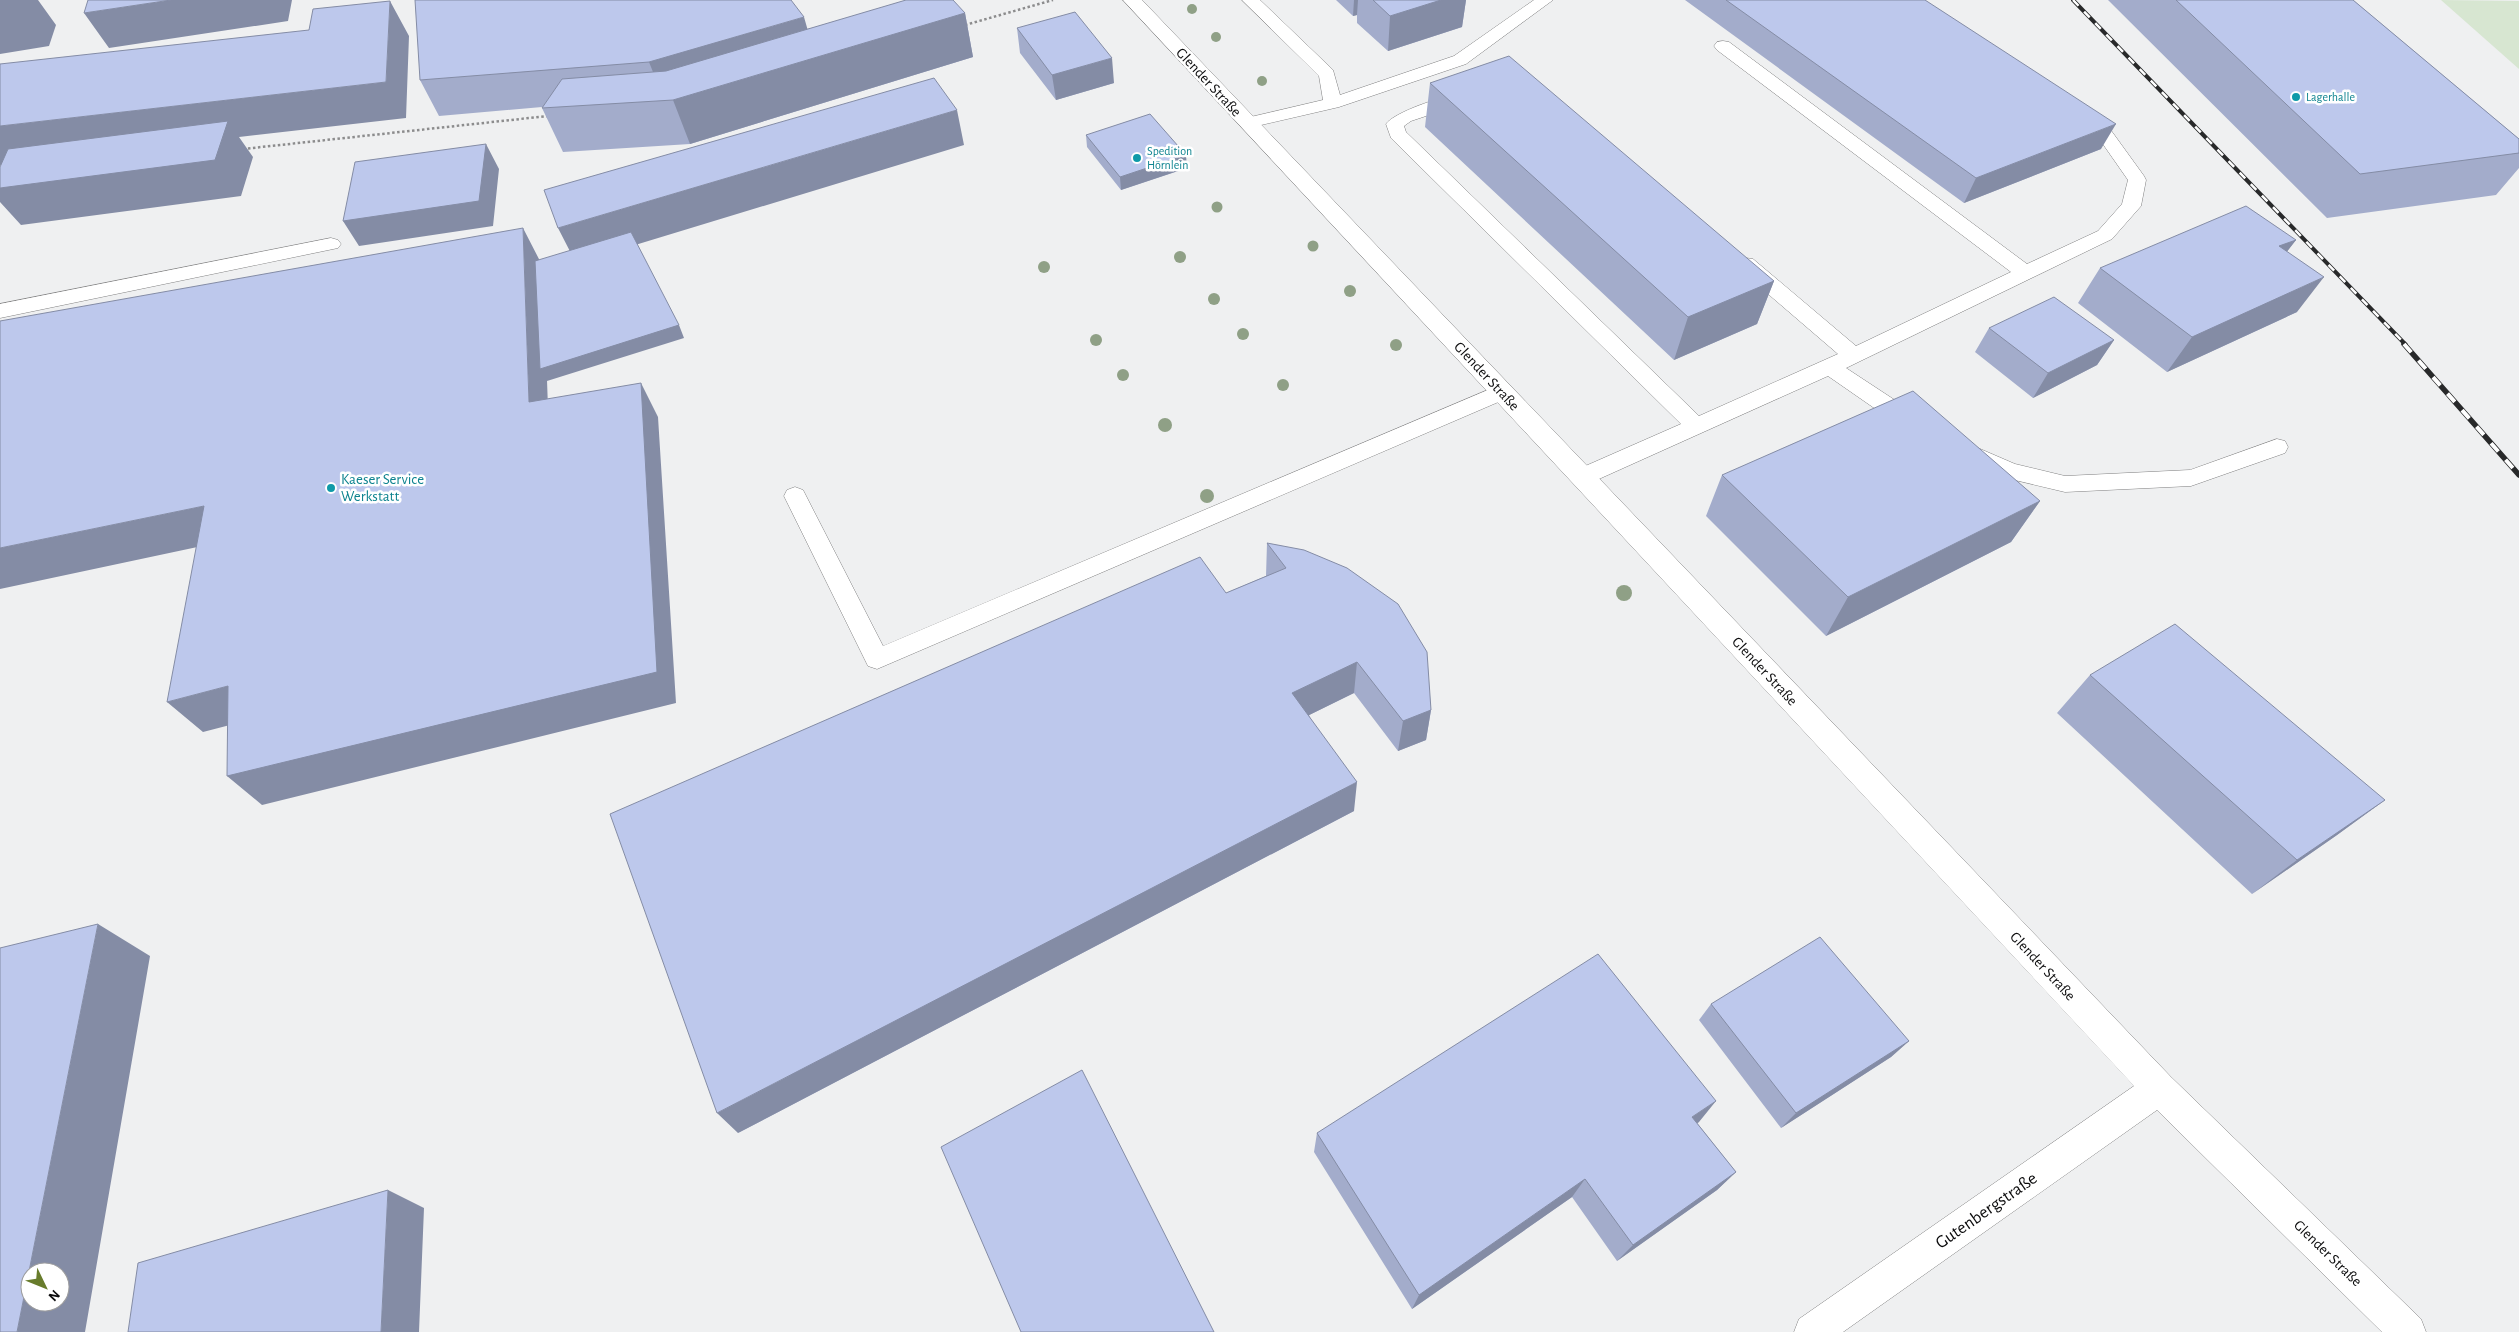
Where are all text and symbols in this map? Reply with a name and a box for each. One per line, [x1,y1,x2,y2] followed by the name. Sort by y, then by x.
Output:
[1173,45,1244,120] street label: Glender Straße
[2290,91,2302,103] marker: Lagerhalle
[2306,91,2355,103] place label: Lagerhalle
[1147,145,1192,171] place label: Spedition Hörnlein
[1131,152,1143,164] marker: Spedition Hörnlein
[1451,339,1522,414] street label: Glender Straße
[341,472,424,504] place label: Kaeser Service Werkstatt
[325,482,337,494] marker: Kaeser Service Werkstatt
[1729,634,1800,709] street label: Glender Straße
[2007,929,2078,1004] street label: Glender Straße
[1932,1169,2041,1252] street label: Gutenbergstraße
[2291,1217,2365,1289] street label: Glender Straße
[20,1262,70,1312] north arrow
[45,1287,62,1304] text: N

